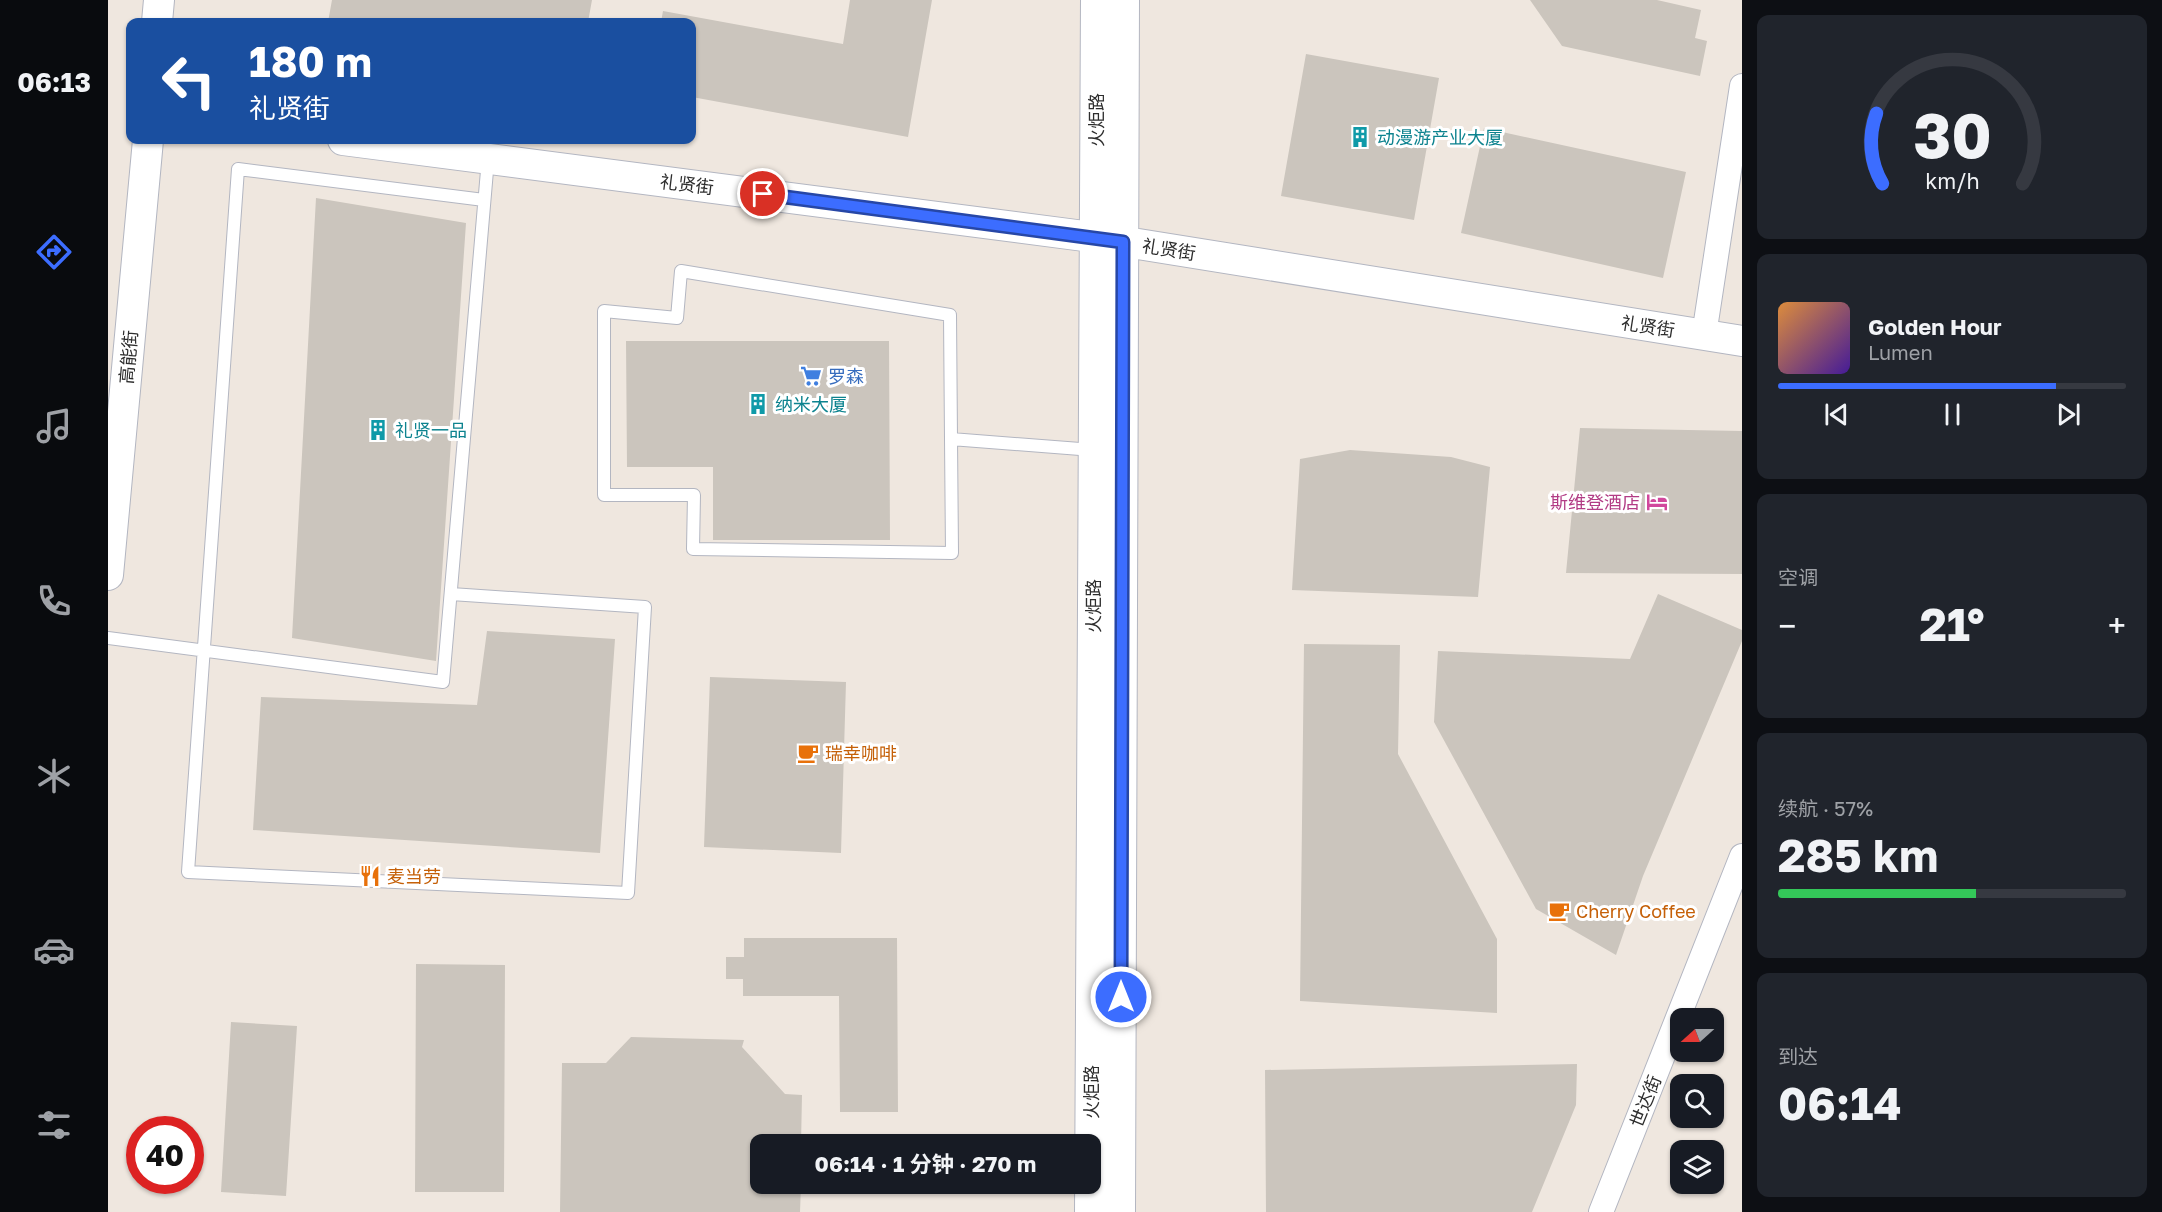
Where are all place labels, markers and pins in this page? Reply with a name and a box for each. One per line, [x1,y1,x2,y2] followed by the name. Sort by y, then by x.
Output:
[1348,125,1372,149] building icon: 动漫游产业大厦
[1377,126,1503,148] place label: 动漫游产业大厦
[737,168,788,219] pin
[799,364,823,388] supermarket icon: 罗森
[828,365,864,387] place label: 罗森
[746,392,770,416] building icon: 纳米大厦
[775,393,847,415] place label: 纳米大厦
[366,418,390,442] building icon: 礼贤一品
[395,419,467,441] place label: 礼贤一品
[1645,490,1669,514] hotel icon: 斯维登酒店
[1550,491,1640,513] place label: 斯维登酒店
[796,741,820,765] cafe icon: 瑞幸咖啡
[825,742,897,764] place label: 瑞幸咖啡
[358,864,382,888] restaurant icon: 麦当劳
[387,865,441,887] place label: 麦当劳
[1547,899,1571,923] cafe icon: Cherry Coffee
[1576,900,1696,922] place label: Cherry Coffee

